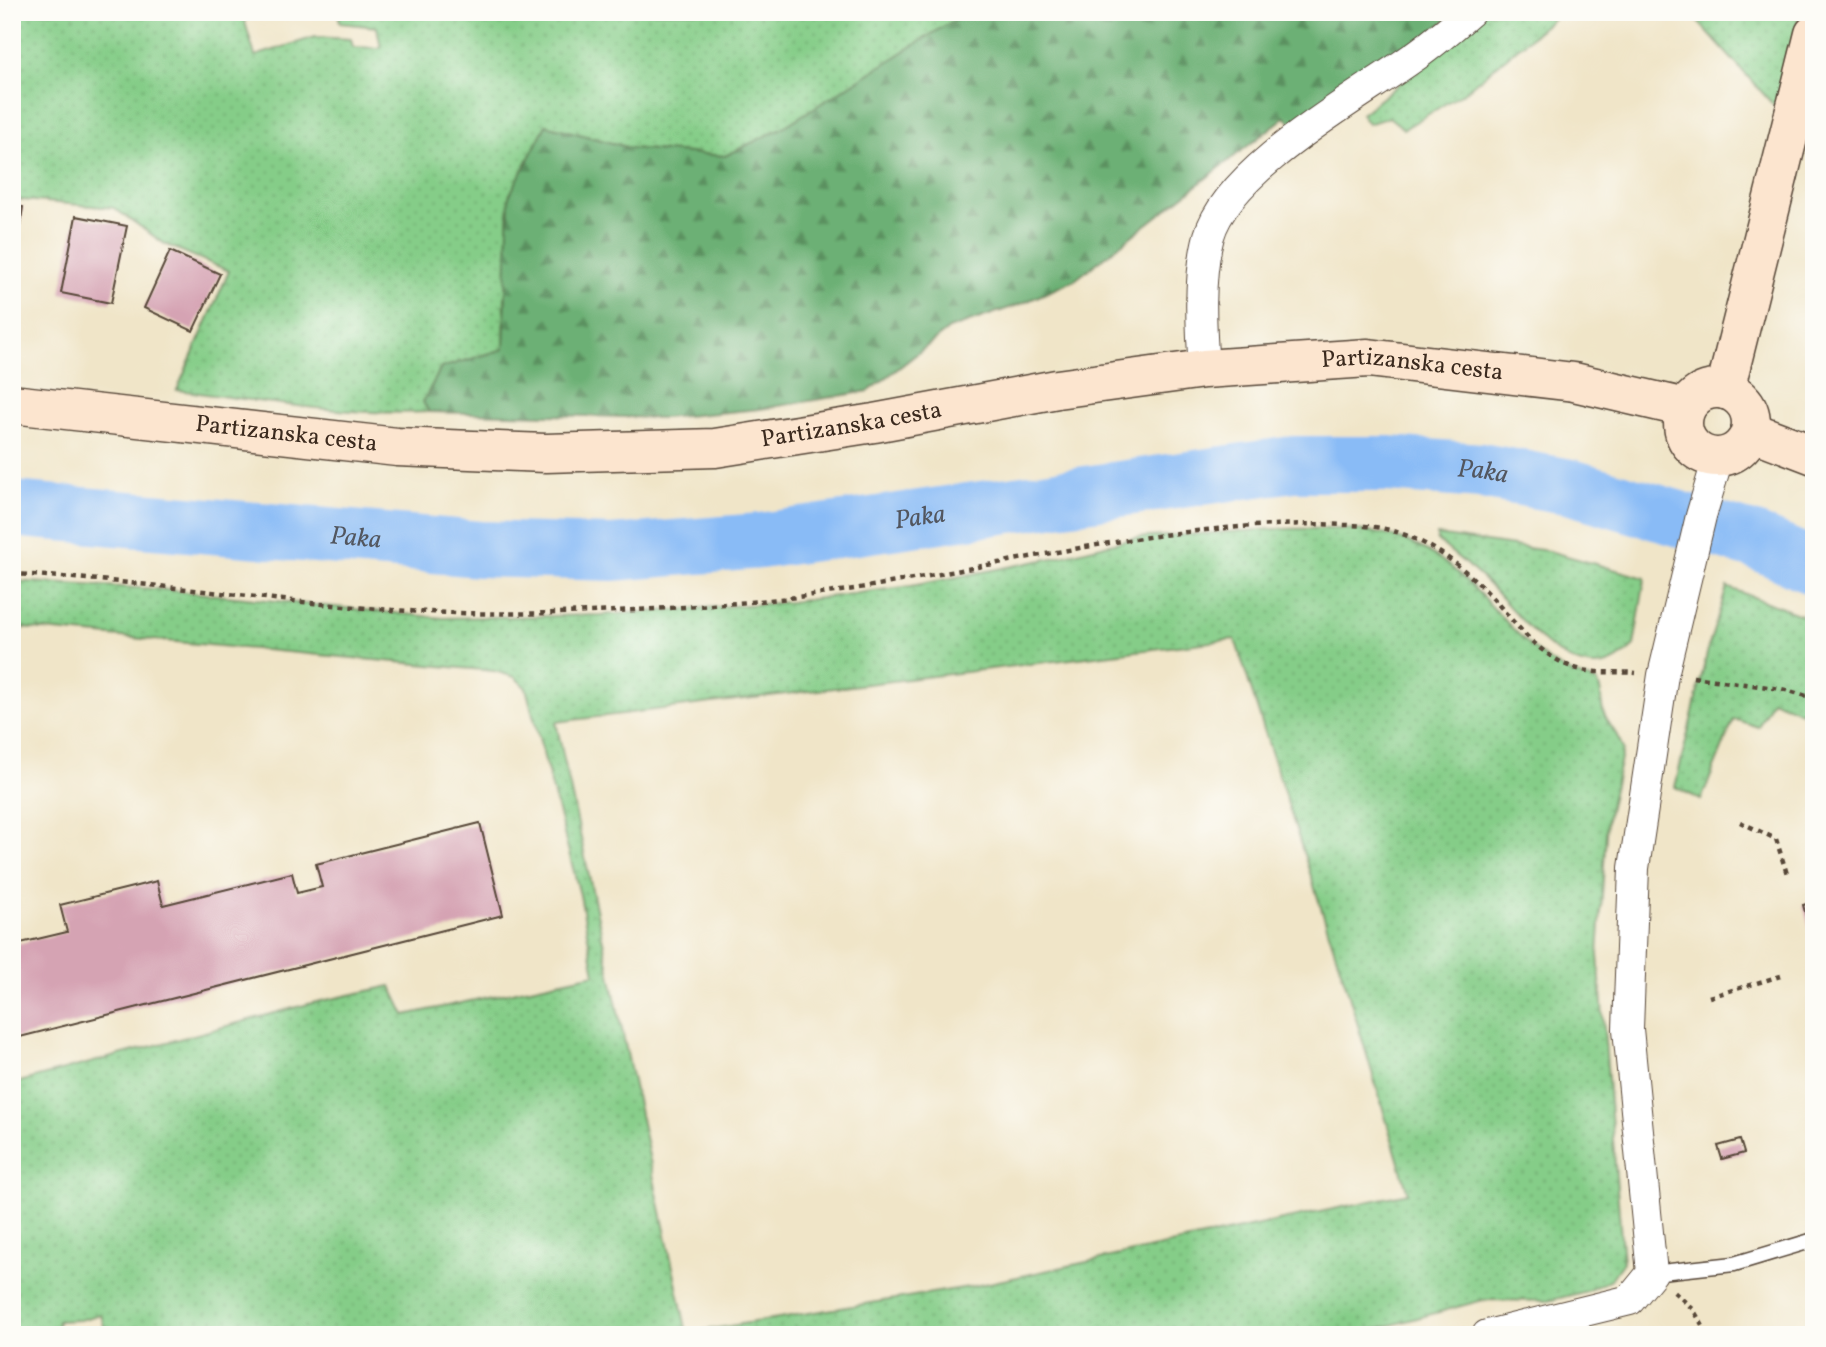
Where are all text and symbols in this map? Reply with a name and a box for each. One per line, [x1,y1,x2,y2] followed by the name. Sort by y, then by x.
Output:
[1320,341,1505,391] street label: Partizanska cesta
[759,394,945,457] street label: Partizanska cesta
[194,408,379,462] street label: Partizanska cesta
[1456,451,1511,494] water label: Paka
[892,496,948,539] water label: Paka
[329,518,383,559] water label: Paka

